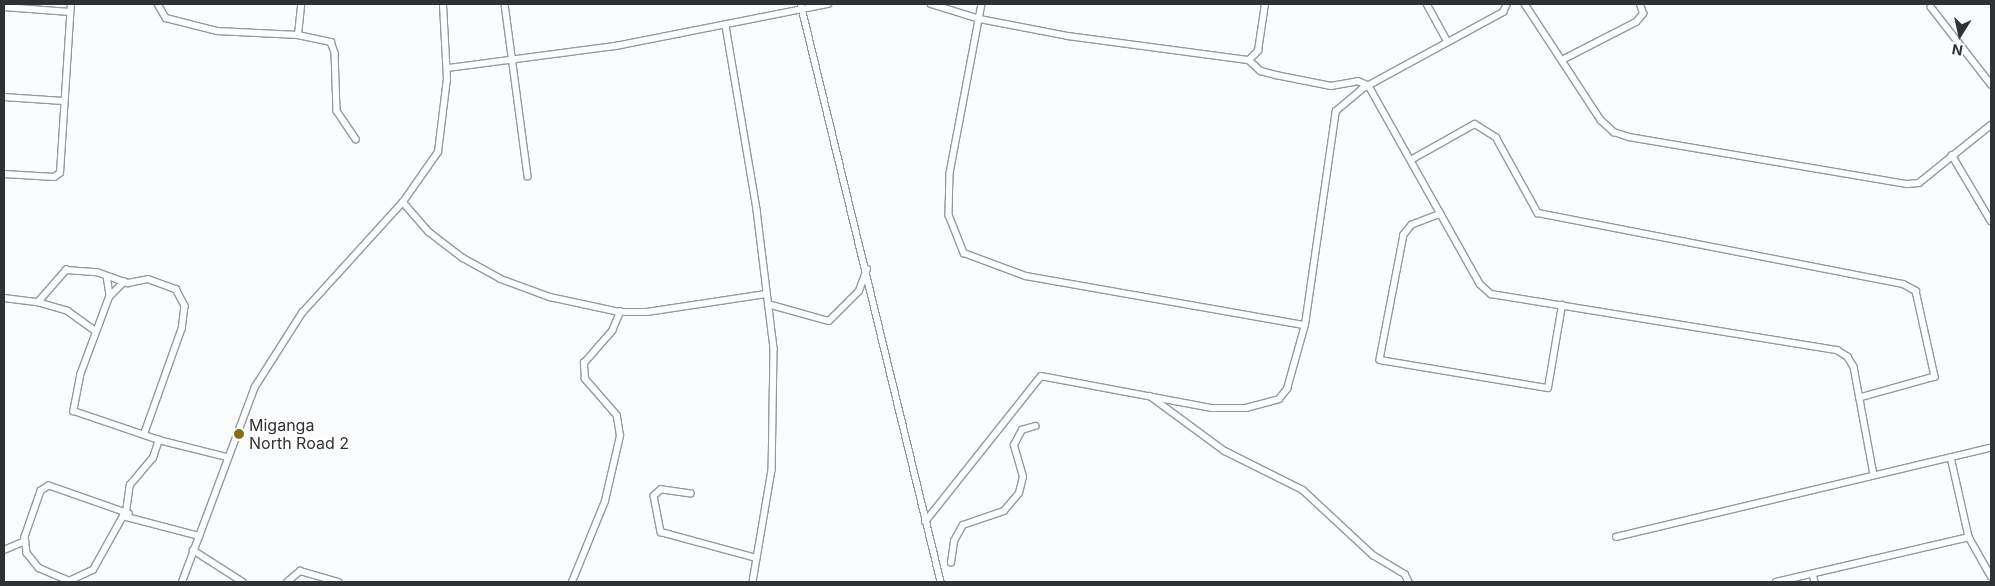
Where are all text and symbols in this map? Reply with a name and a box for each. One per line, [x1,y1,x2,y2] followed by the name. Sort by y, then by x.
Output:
[1935,10,1985,60] north arrow
[1951,41,1964,60] text: N
[249,415,349,453] place label: Miganga North Road 2
[233,428,245,440] marker: Miganga North Road 2

